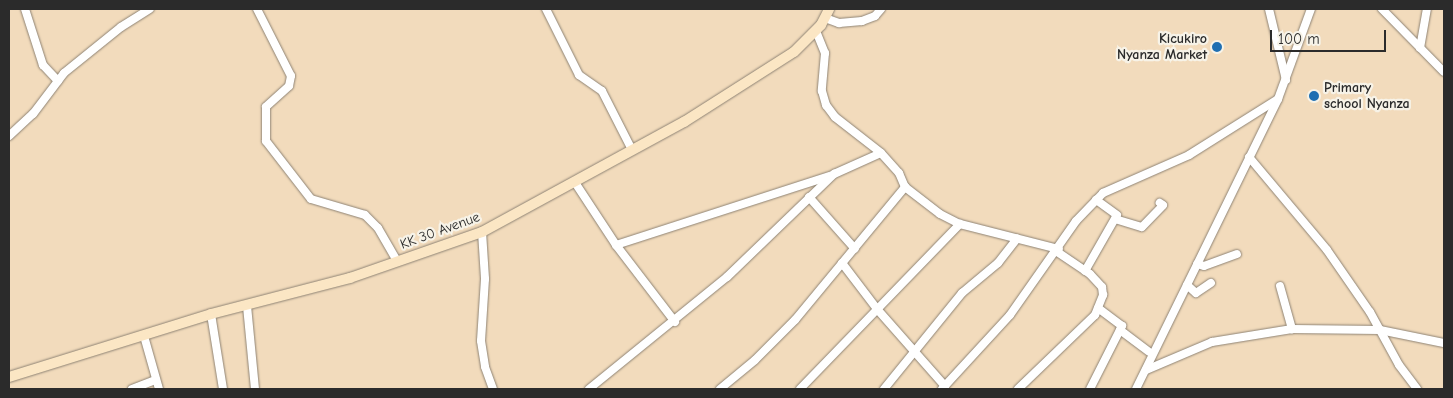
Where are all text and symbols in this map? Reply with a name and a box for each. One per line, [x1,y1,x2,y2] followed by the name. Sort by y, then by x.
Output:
[1273,20,1389,52] scale bar
[1278,30,1320,48] text: 100 m
[1117,31,1207,64] place label: Kicukiro Nyanza Market
[1211,41,1223,53] marker: Kicukiro Nyanza Market
[1324,80,1410,112] place label: Primary school Nyanza
[1308,90,1320,102] marker: Primary school Nyanza
[398,209,482,253] street label: KK 30 Avenue

